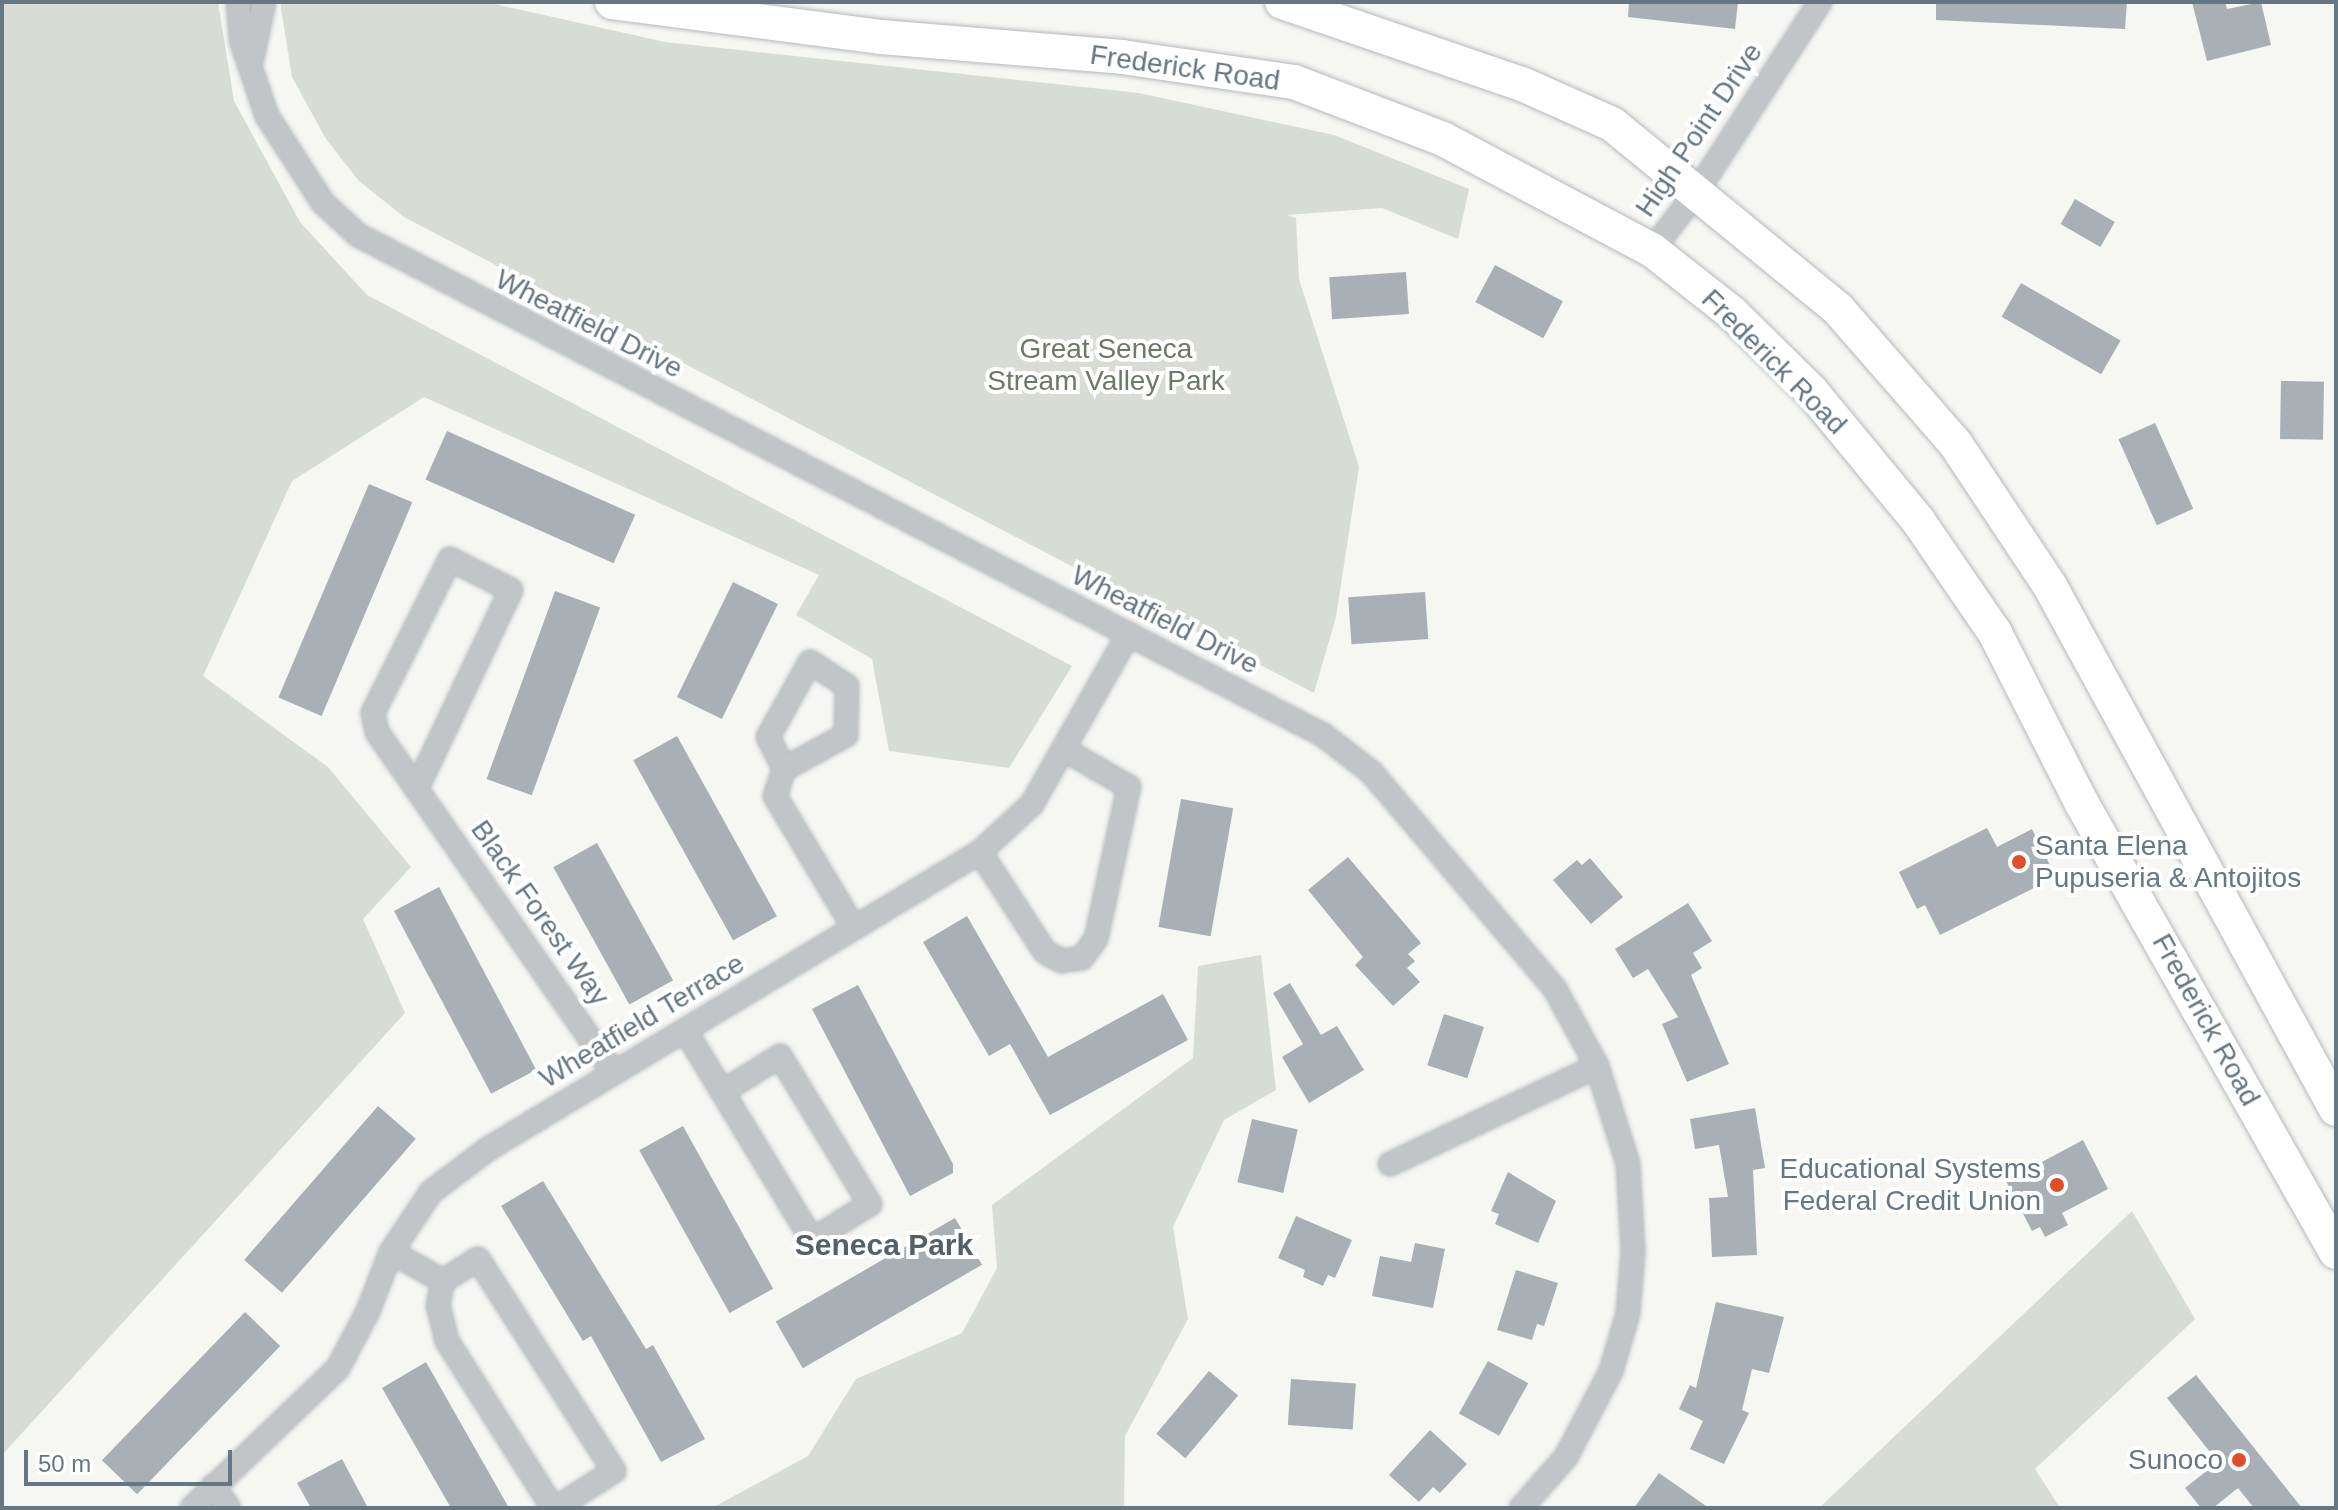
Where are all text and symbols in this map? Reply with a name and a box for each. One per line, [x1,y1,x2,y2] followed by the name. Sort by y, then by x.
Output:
[1629,37,1769,223] street label: High Point Drive
[1088,38,1282,98] street label: Frederick Road
[490,262,688,386] street label: Wheatfield Drive
[1694,282,1854,442] street label: Frederick Road
[987,332,1225,398] park label: Great Seneca Stream Valley Park
[1066,558,1264,682] street label: Wheatfield Drive
[464,814,616,1012] street label: Black Forest Way
[2035,829,2303,895] place label: Santa Elena Pupuseria & Antojitos
[2010,853,2028,871] marker: Santa Elena Pupuseria & Antojitos
[2145,928,2267,1112] street label: Frederick Road
[533,946,751,1096] street label: Wheatfield Terrace
[1780,1152,2041,1218] place label: Educational Systems Federal Credit Union
[2048,1176,2066,1194] marker: Educational Systems Federal Credit Union
[795,1227,973,1263] district label: Seneca Park
[28,1434,236,1484] scale bar
[2128,1443,2223,1477] place label: Sunoco
[38,1450,91,1477] text: 50 m
[2230,1451,2248,1469] marker: Sunoco

